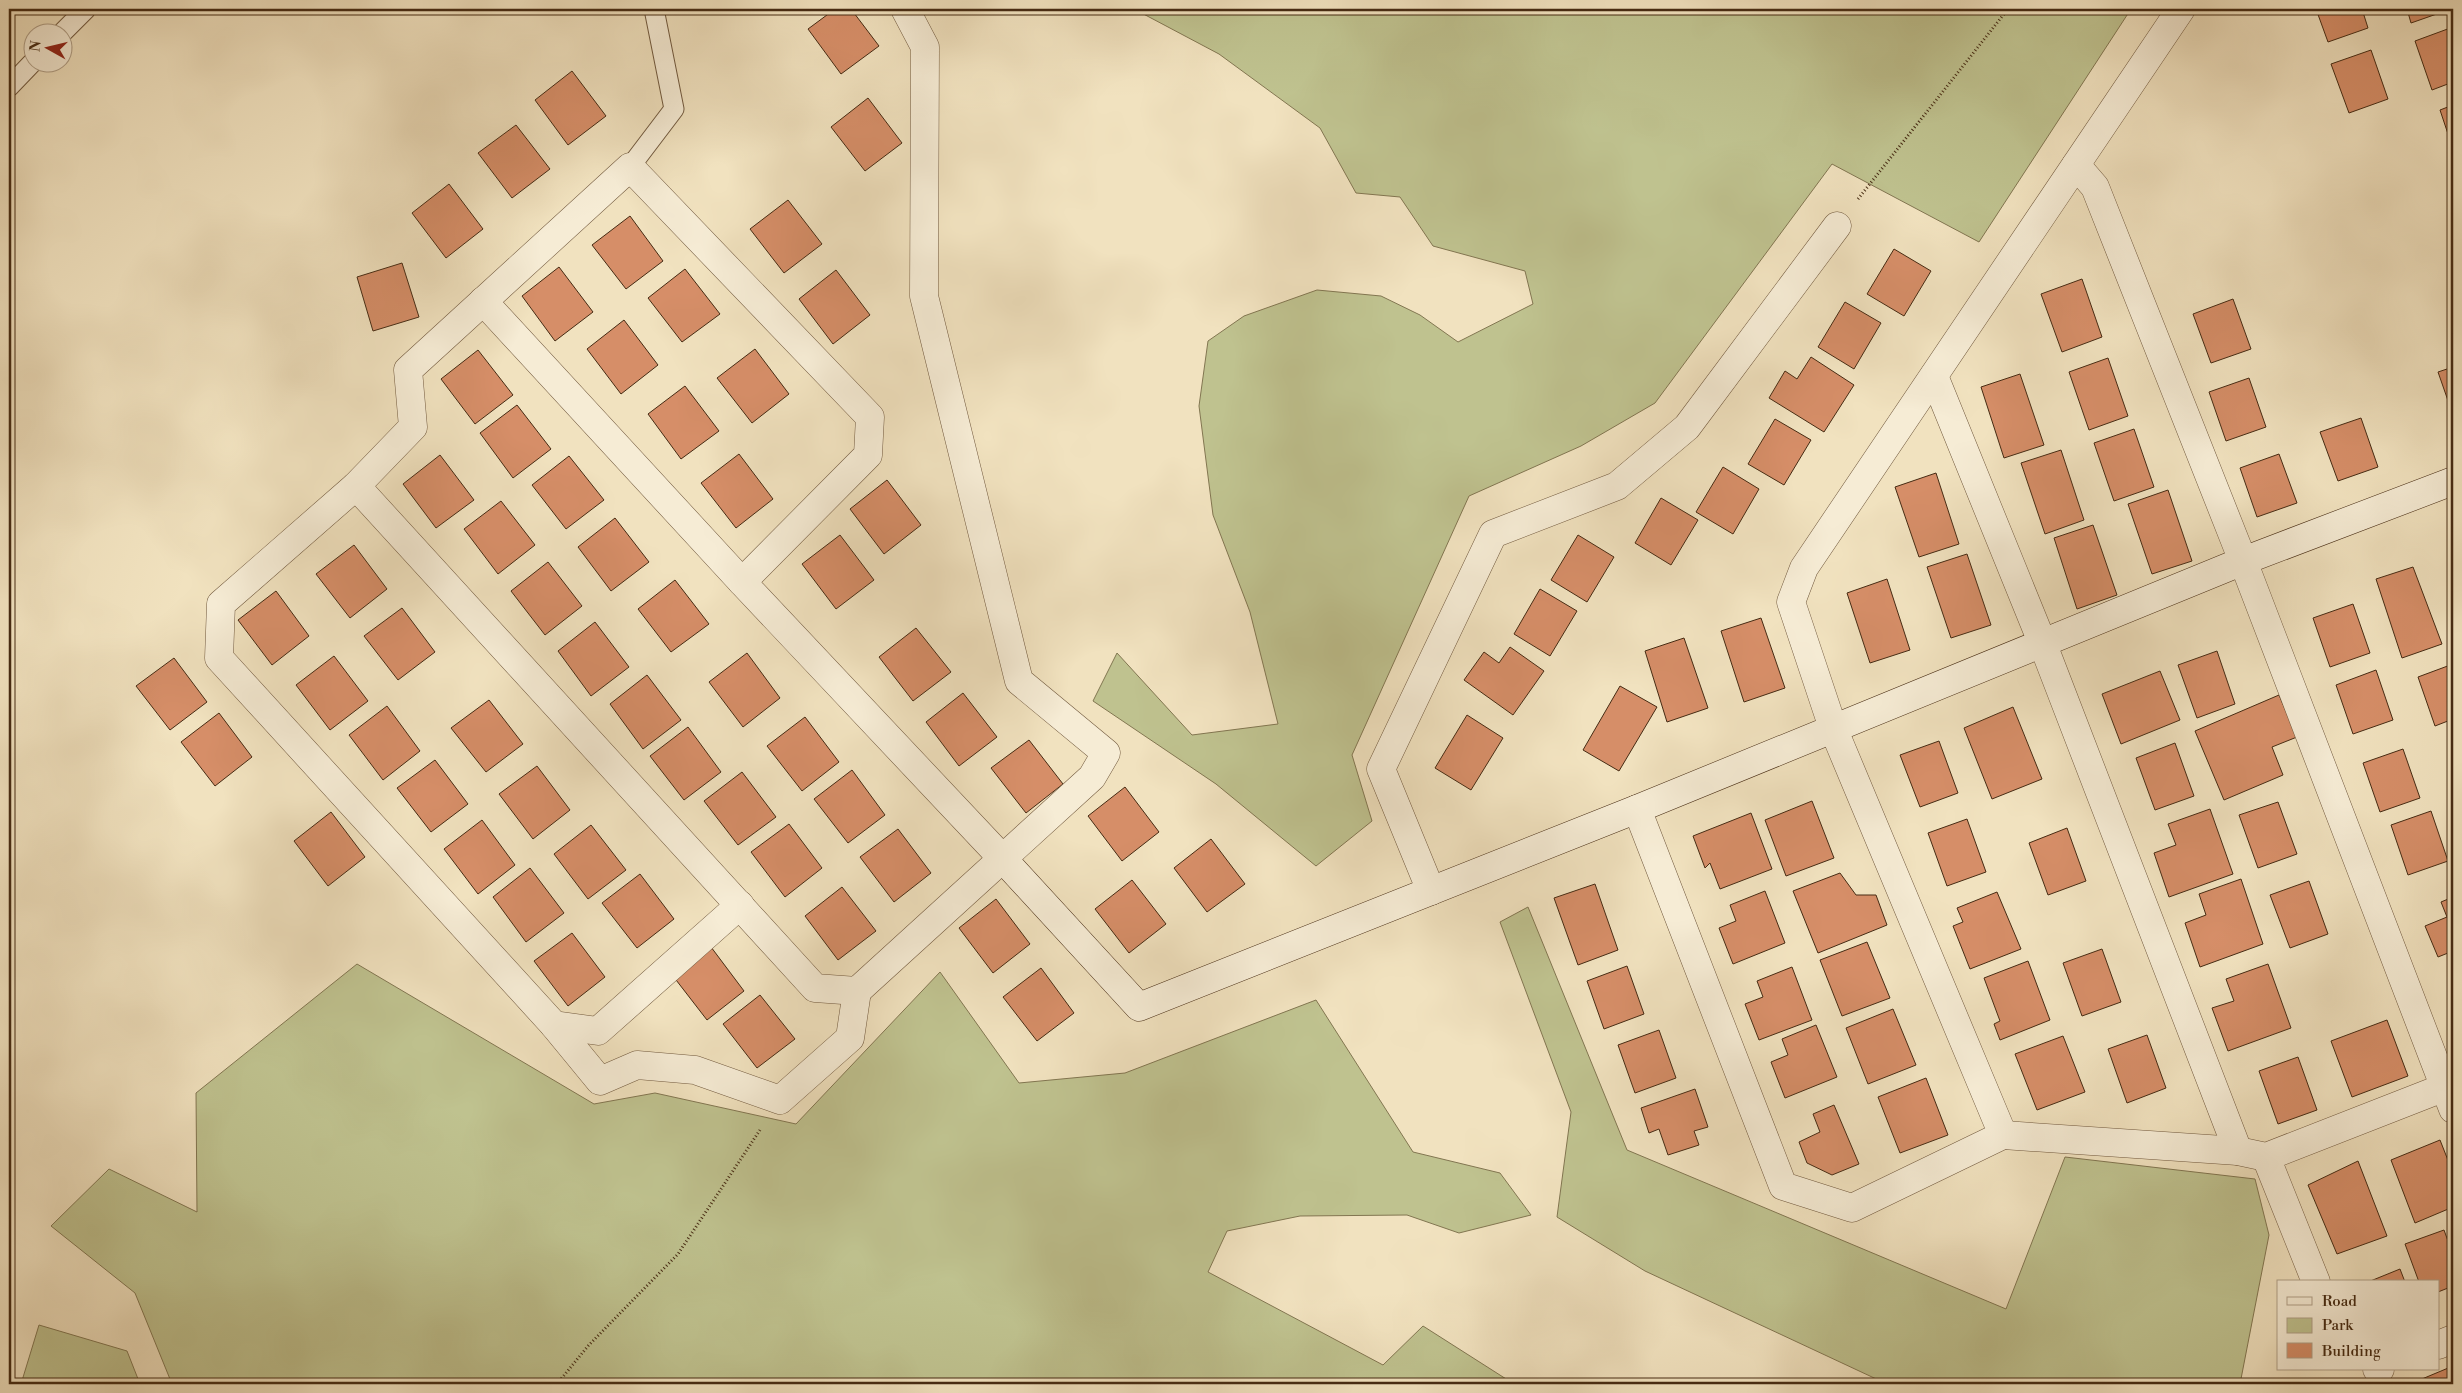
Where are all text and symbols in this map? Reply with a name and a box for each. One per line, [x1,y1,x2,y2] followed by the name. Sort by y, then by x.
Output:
[22,22,72,72] north arrow
[26,40,46,53] text: N
[2277,1280,2440,1370] legend
[2322,1292,2357,1311] text: Road
[2322,1316,2354,1335] text: Park
[2321,1342,2381,1361] text: Building

